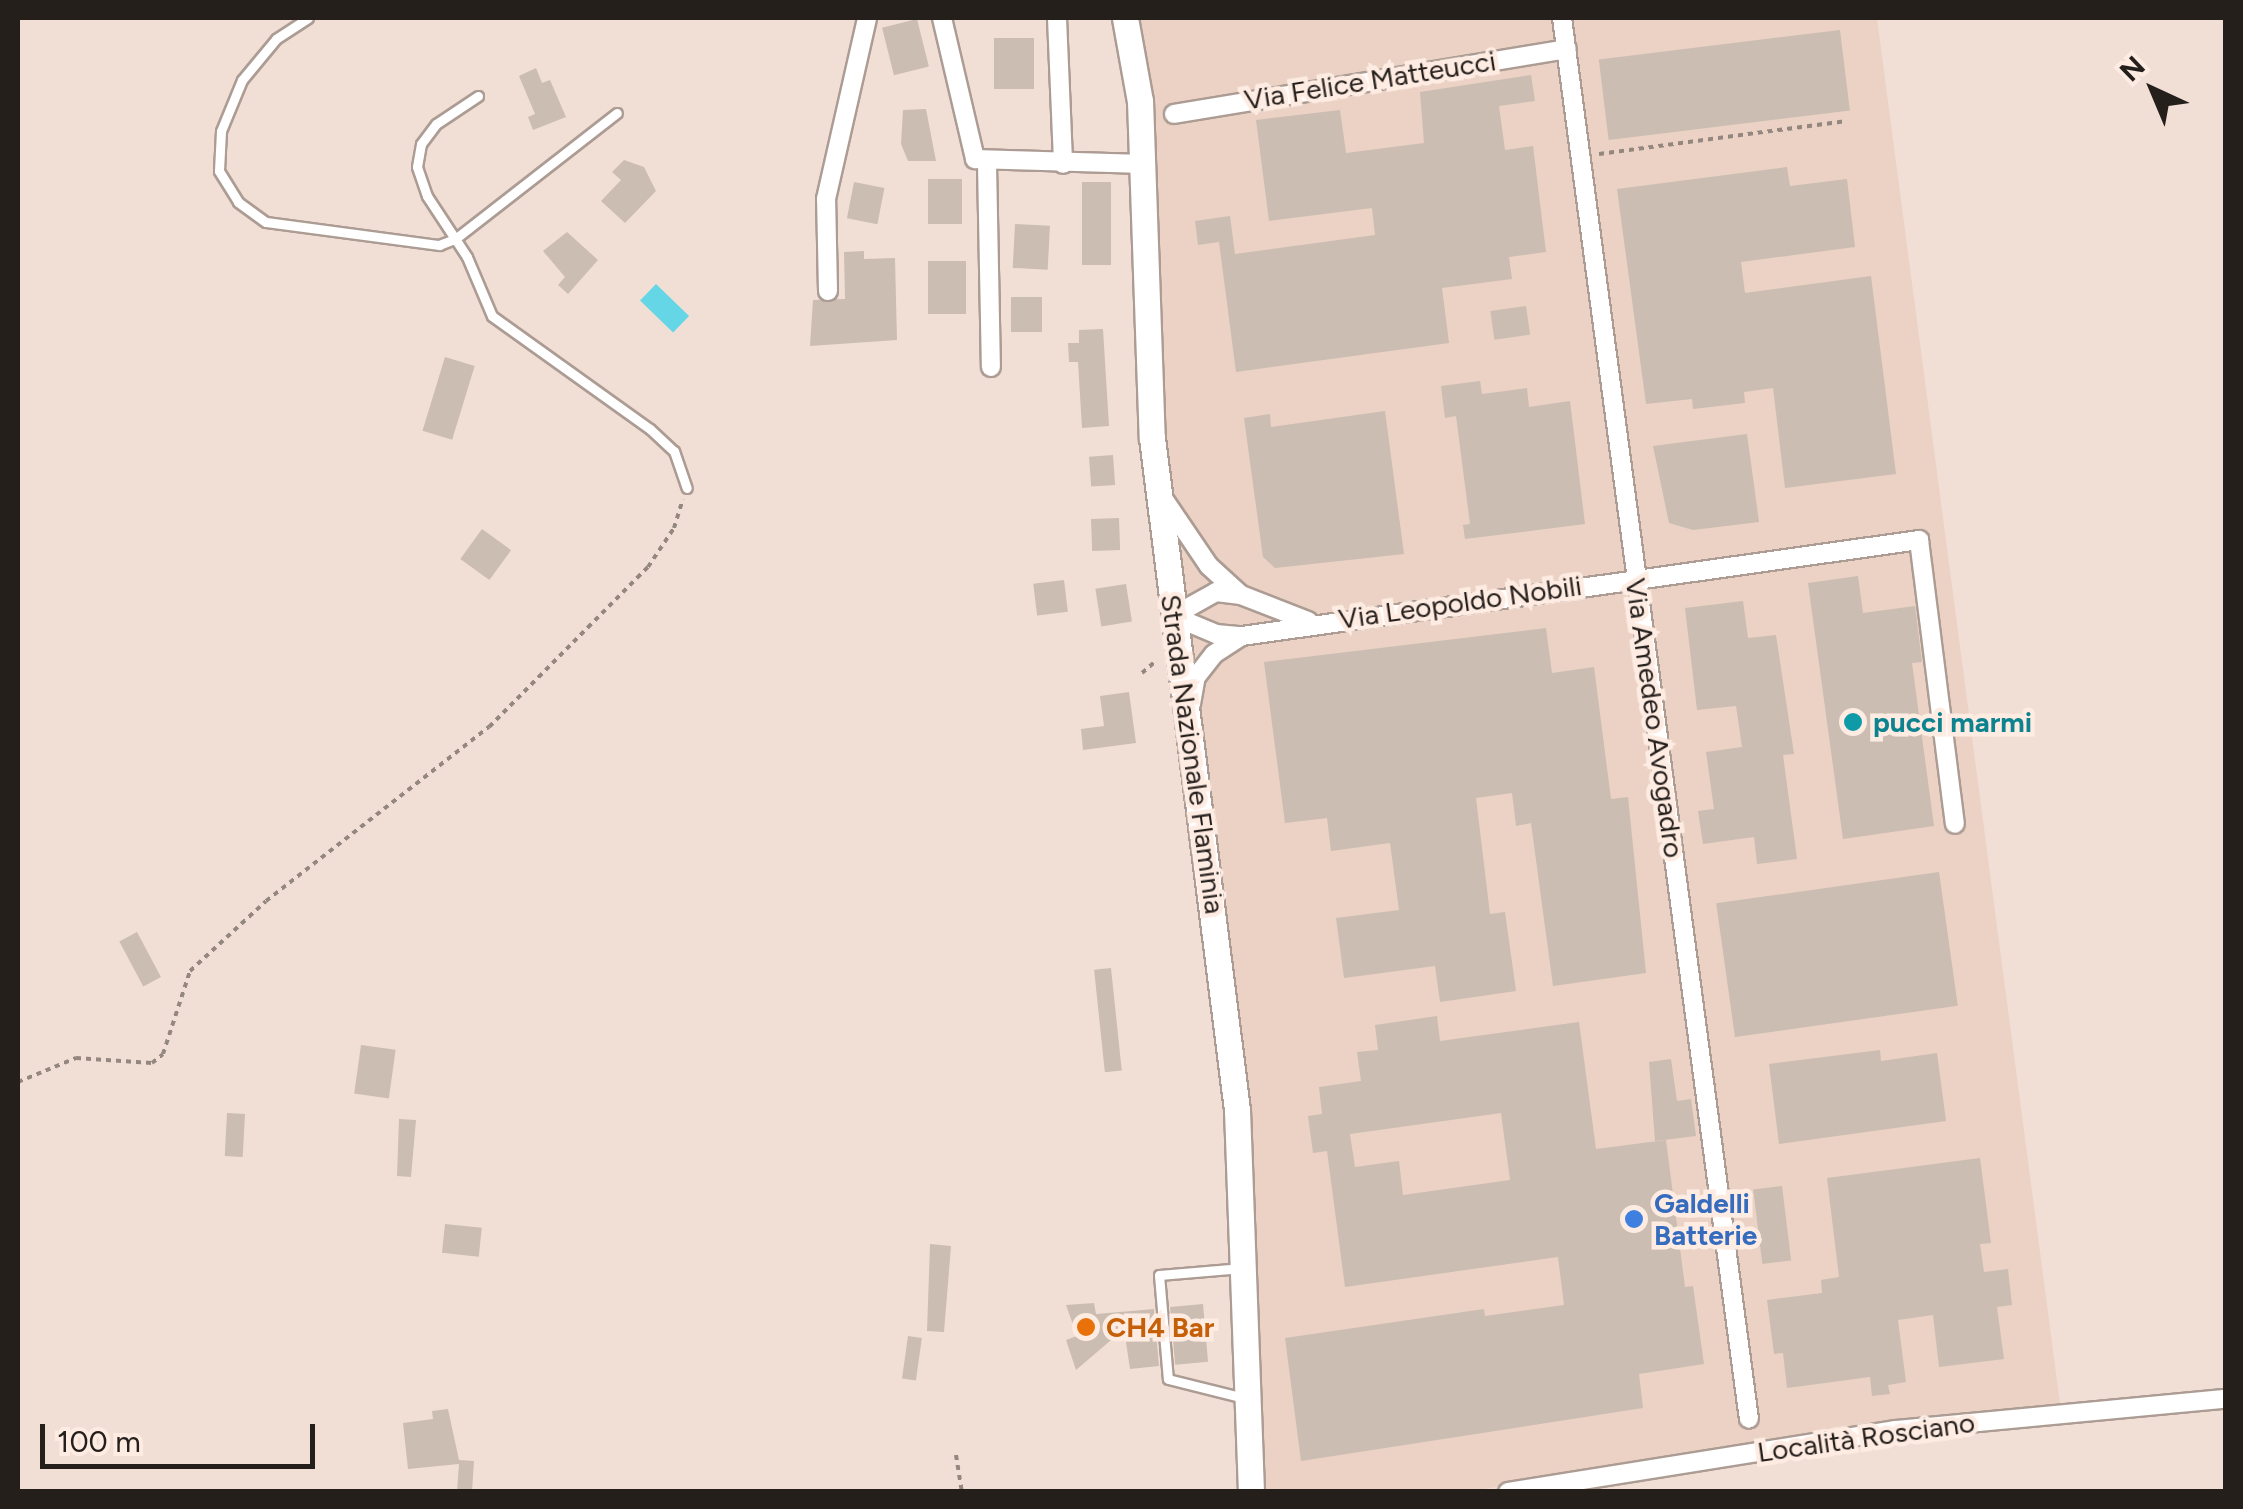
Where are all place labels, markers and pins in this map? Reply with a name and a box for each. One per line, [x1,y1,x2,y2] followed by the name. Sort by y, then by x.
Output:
[1873,705,2032,739] place label: pucci marmi
[1842,711,1864,733] marker: pucci marmi
[1654,1186,1757,1252] place label: Galdelli Batterie
[1623,1208,1645,1230] marker: Galdelli Batterie
[1106,1310,1214,1344] place label: CH4 Bar
[1075,1316,1097,1338] marker: CH4 Bar

